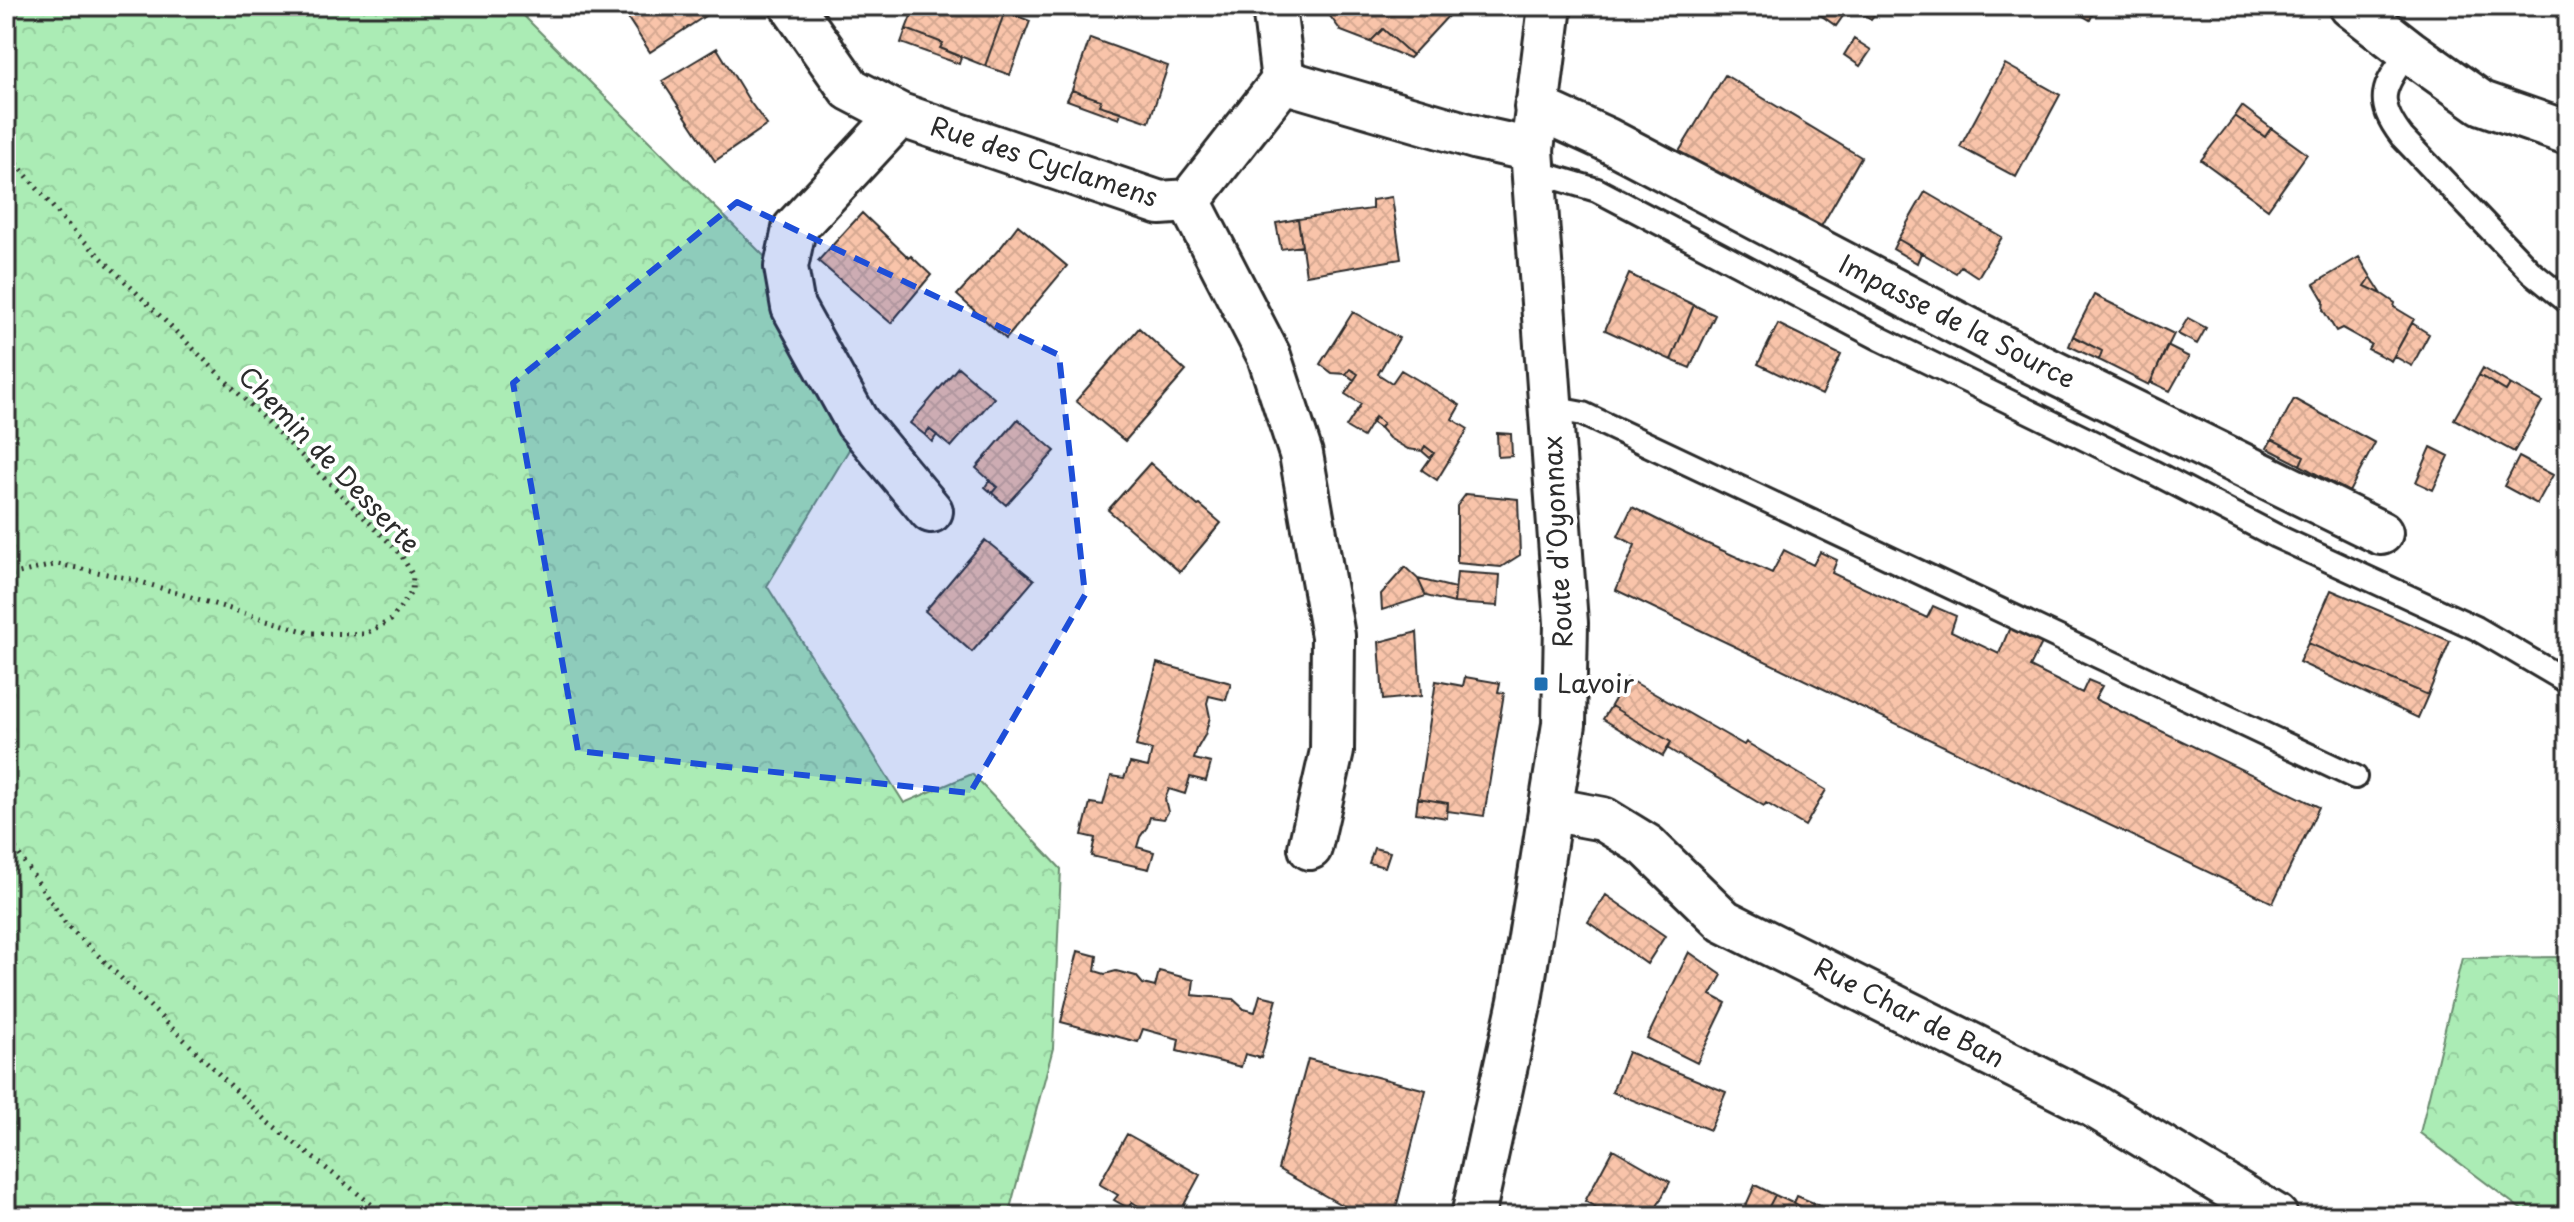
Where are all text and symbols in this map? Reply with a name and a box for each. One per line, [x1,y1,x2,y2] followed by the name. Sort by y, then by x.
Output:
[926,105,1163,216] street label: Rue des Cyclamens
[1833,244,2083,397] street label: Impasse de la Source
[230,357,430,561] street label: Chemin de Desserte
[1531,435,1582,649] street label: Route d'Oyonnax
[1557,663,1634,702] place label: Lavoir
[1532,675,1550,693] marker: Lavoir
[1808,947,2012,1077] street label: Rue Char de Ban

